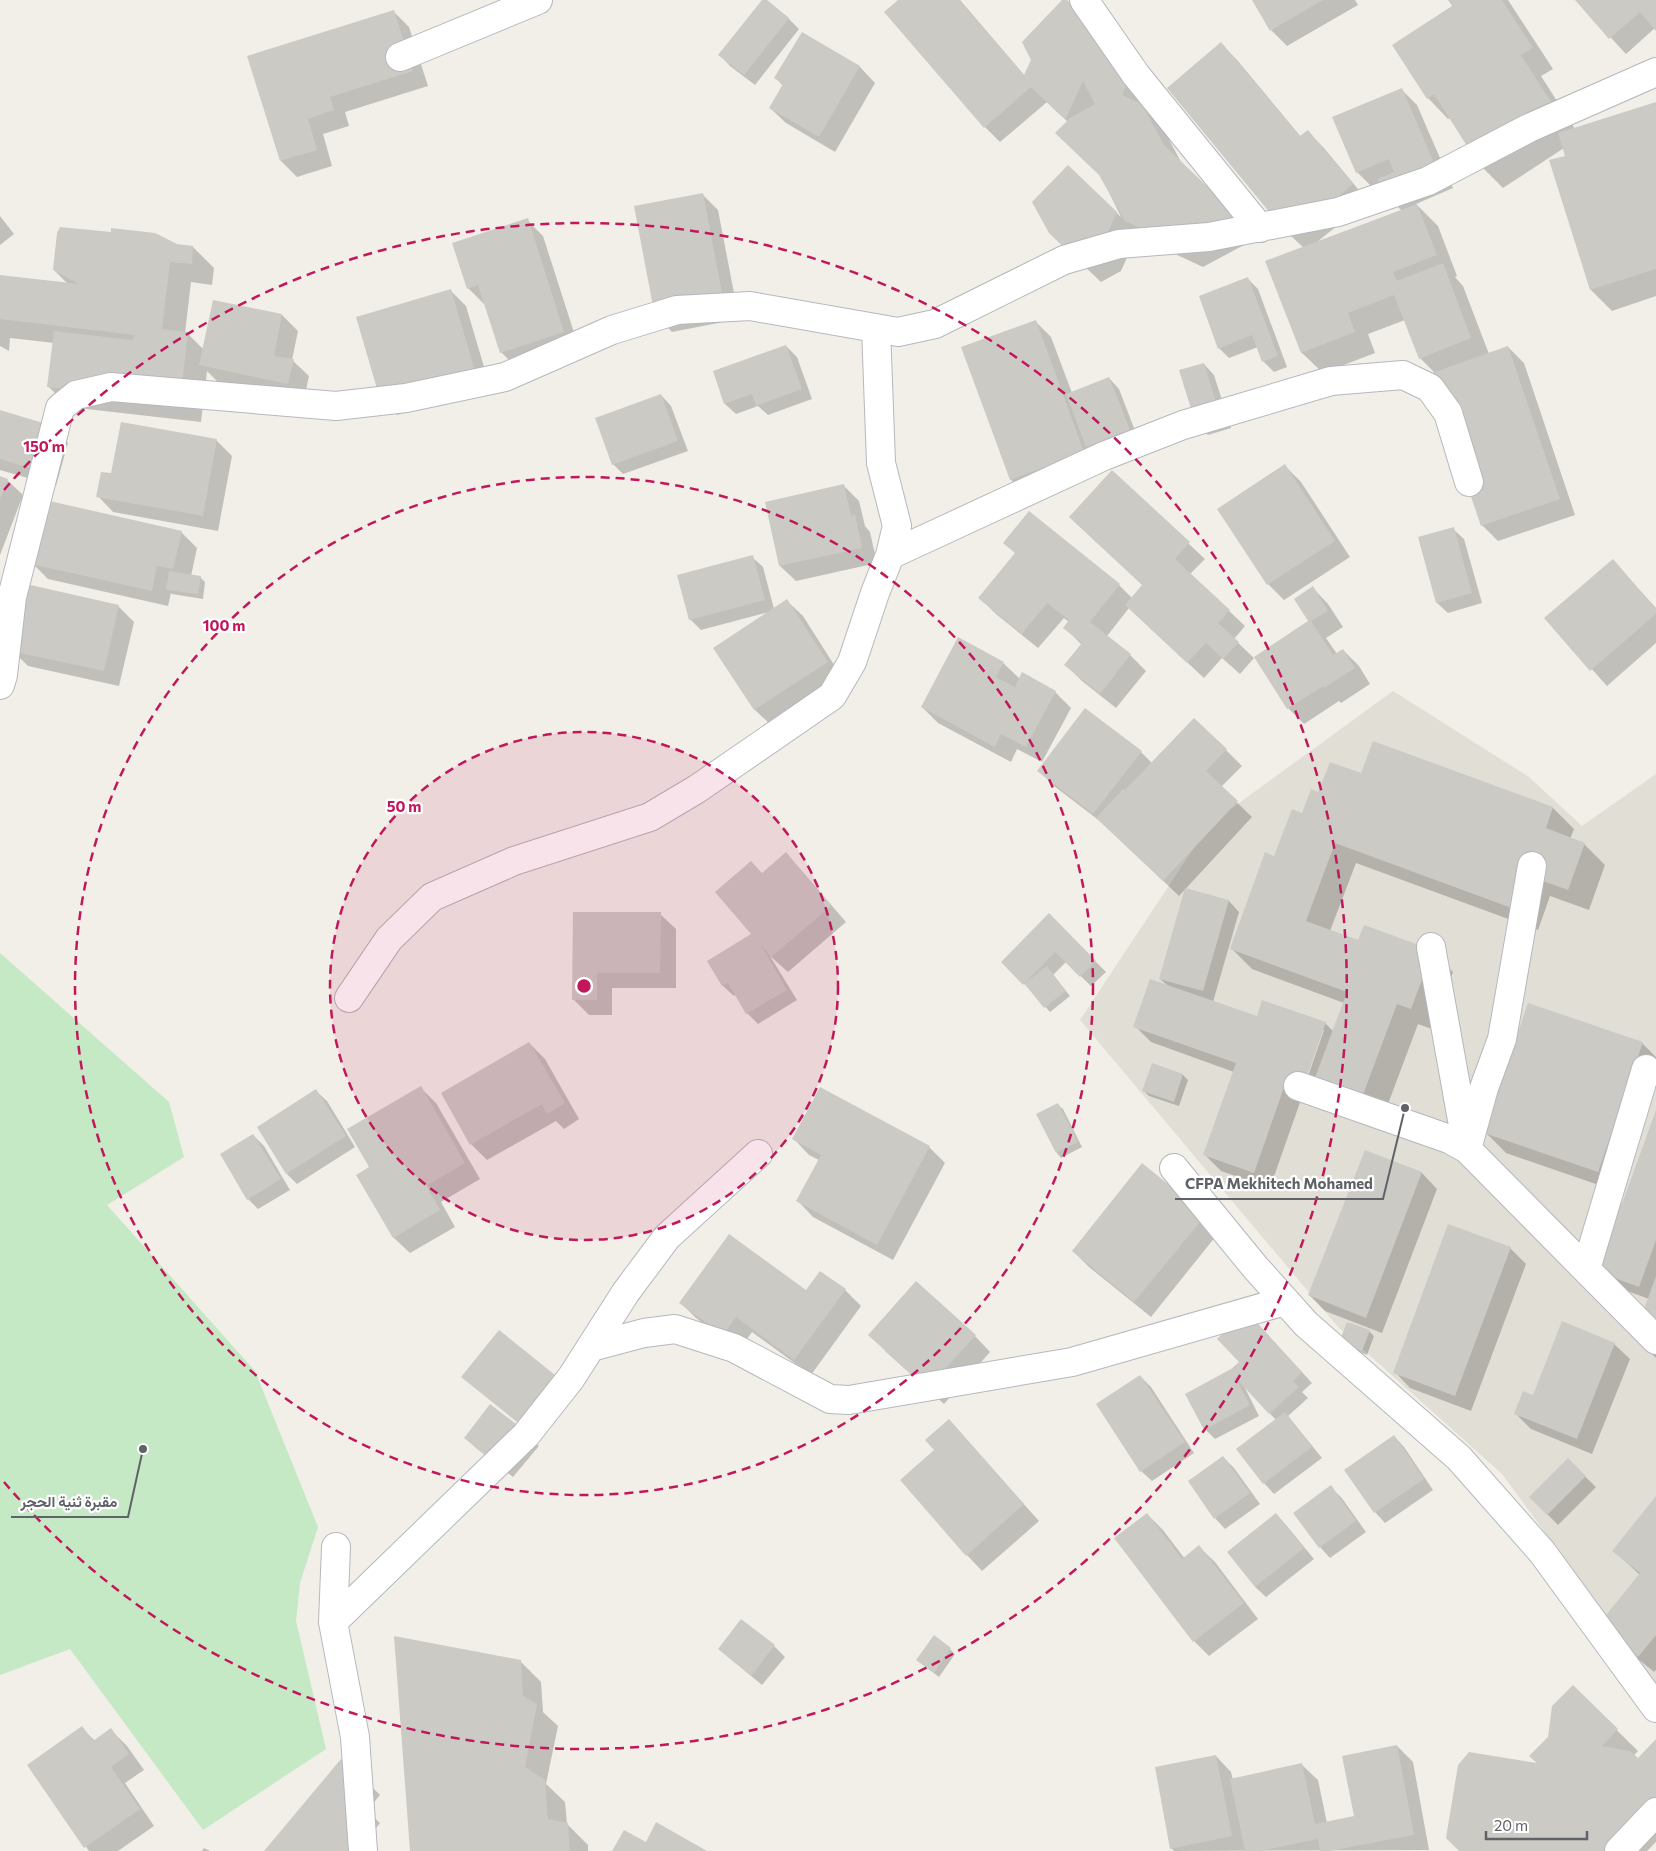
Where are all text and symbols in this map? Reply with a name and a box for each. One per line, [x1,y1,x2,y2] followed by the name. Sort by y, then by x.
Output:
[23,437,65,455] text: 150 m
[203,616,245,634] text: 100 m
[387,797,421,815] text: 50 m
[575,977,593,995] centre of rings
[1175,1169,1383,1199] callout: CFPA Mekhitech Mohamed
[1185,1174,1373,1192] text: CFPA Mekhitech Mohamed
[11,1487,128,1517] callout: مقبرة ثنية الحجر
[20,1492,117,1511] text: مقبرة ثنية الحجر
[1486,1808,1587,1840] scale bar
[1494,1816,1528,1834] text: 20 m

